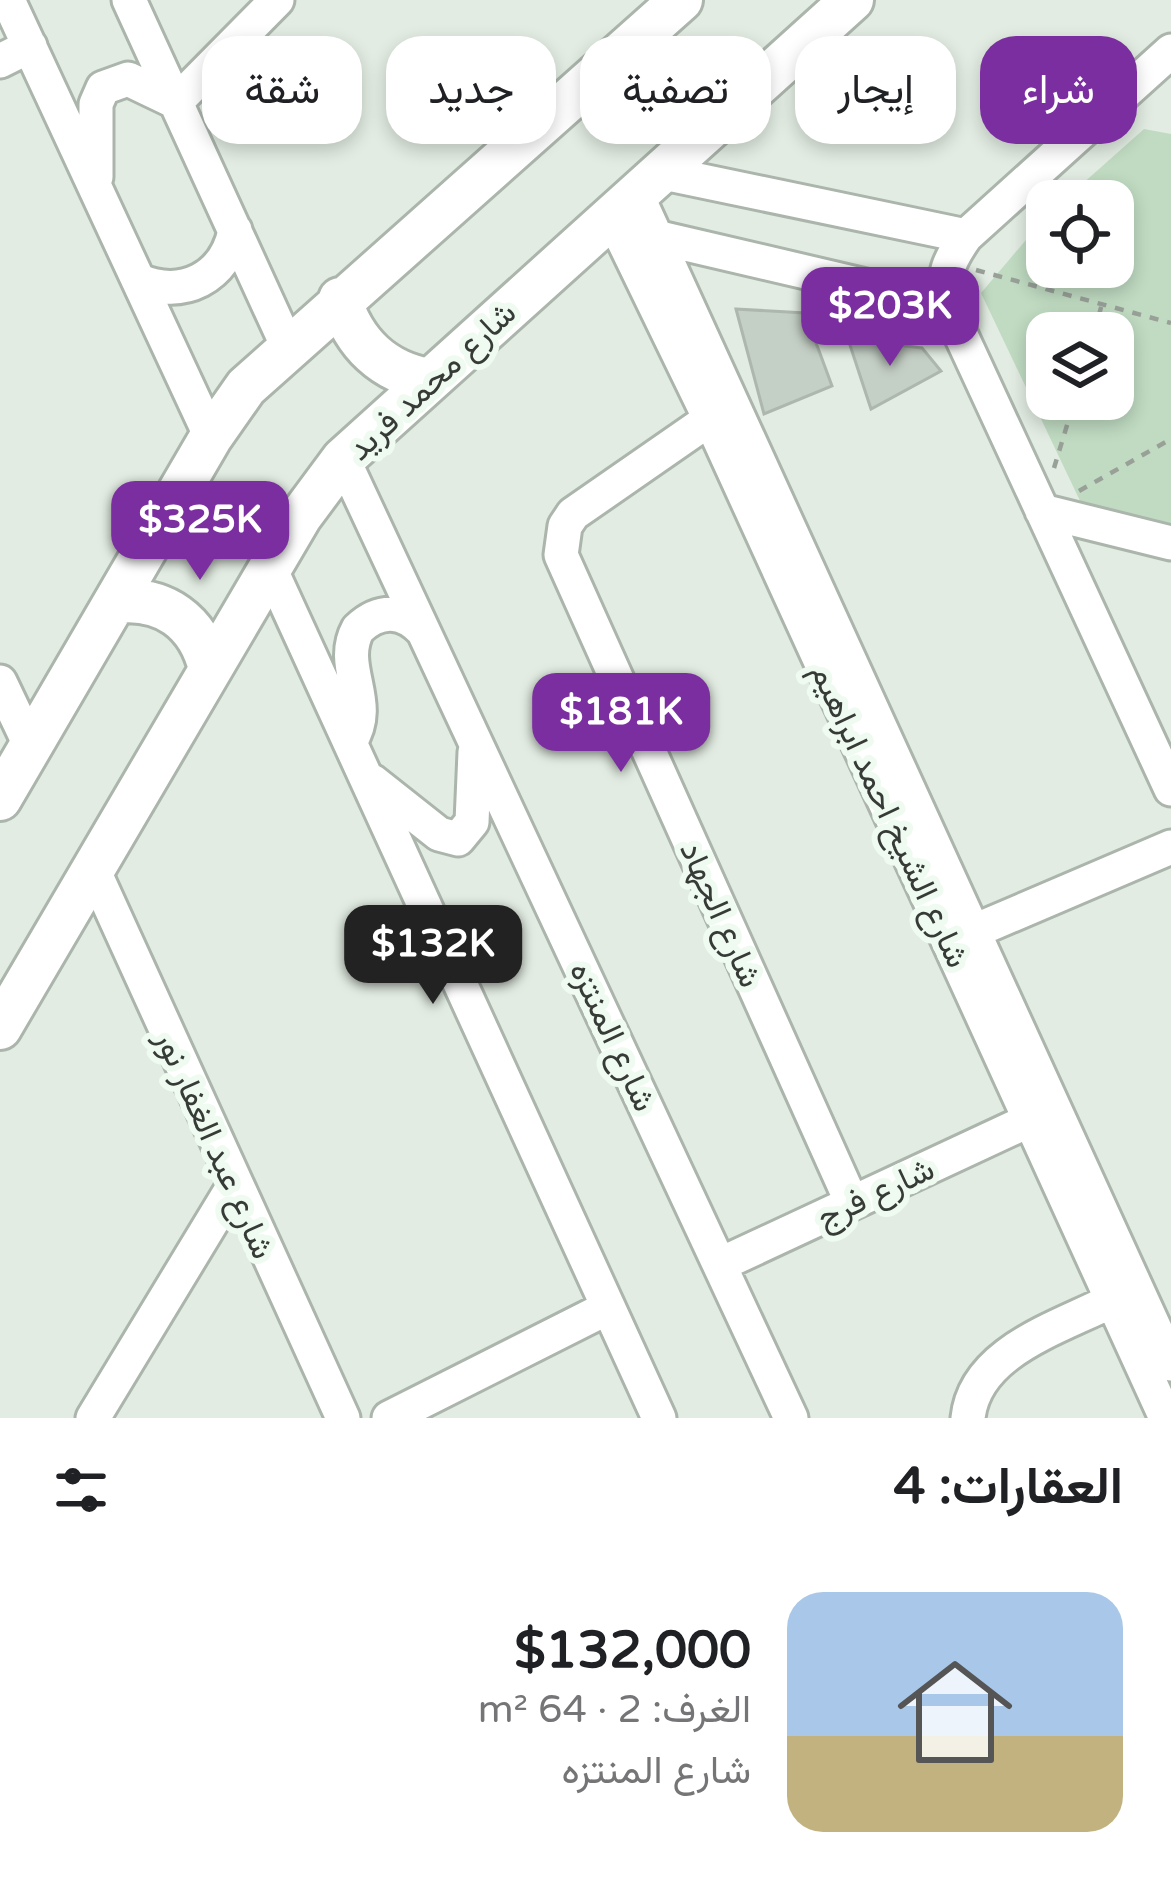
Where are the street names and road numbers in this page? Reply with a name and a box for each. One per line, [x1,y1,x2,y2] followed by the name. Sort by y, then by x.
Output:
[340,293,526,470] street label: شارع محمد فريد
[800,657,977,975] street label: شارع الشيخ احمد ابراهيم
[669,836,770,994] street label: شارع الجهاد
[559,956,664,1118] street label: شارع المنتزه
[145,1023,282,1266] street label: شارع عبد الغفار نور
[811,1149,941,1239] street label: شارع فرج

